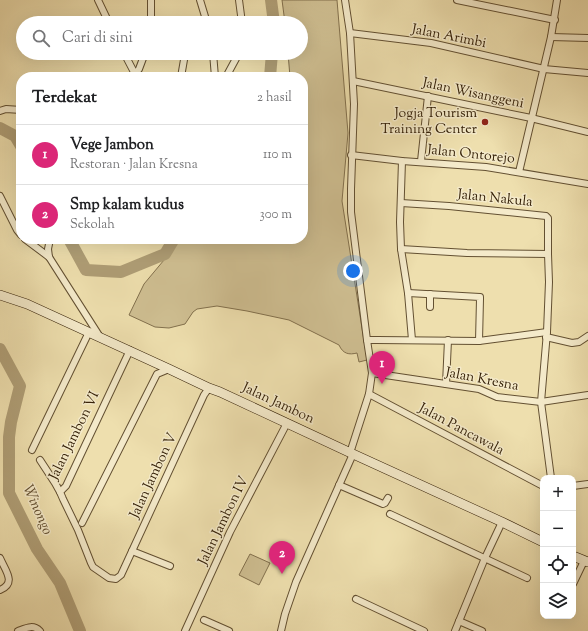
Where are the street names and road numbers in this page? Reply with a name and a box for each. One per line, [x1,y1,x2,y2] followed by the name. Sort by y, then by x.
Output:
[409,20,488,54] street label: Jalan Arimbi
[419,73,526,115] street label: Jalan Wisanggeni
[425,140,516,170] street label: Jalan Ontorejo
[455,185,534,213] street label: Jalan Nakula
[443,363,521,397] street label: Jalan Kresna
[238,378,317,429] street label: Jalan Jambon
[44,388,105,485] street label: Jalan Jambon VI
[414,399,508,461] street label: Jalan Pancawala
[125,429,183,523] street label: Jalan Jambon V
[193,473,254,570] street label: Jalan Jambon IV

